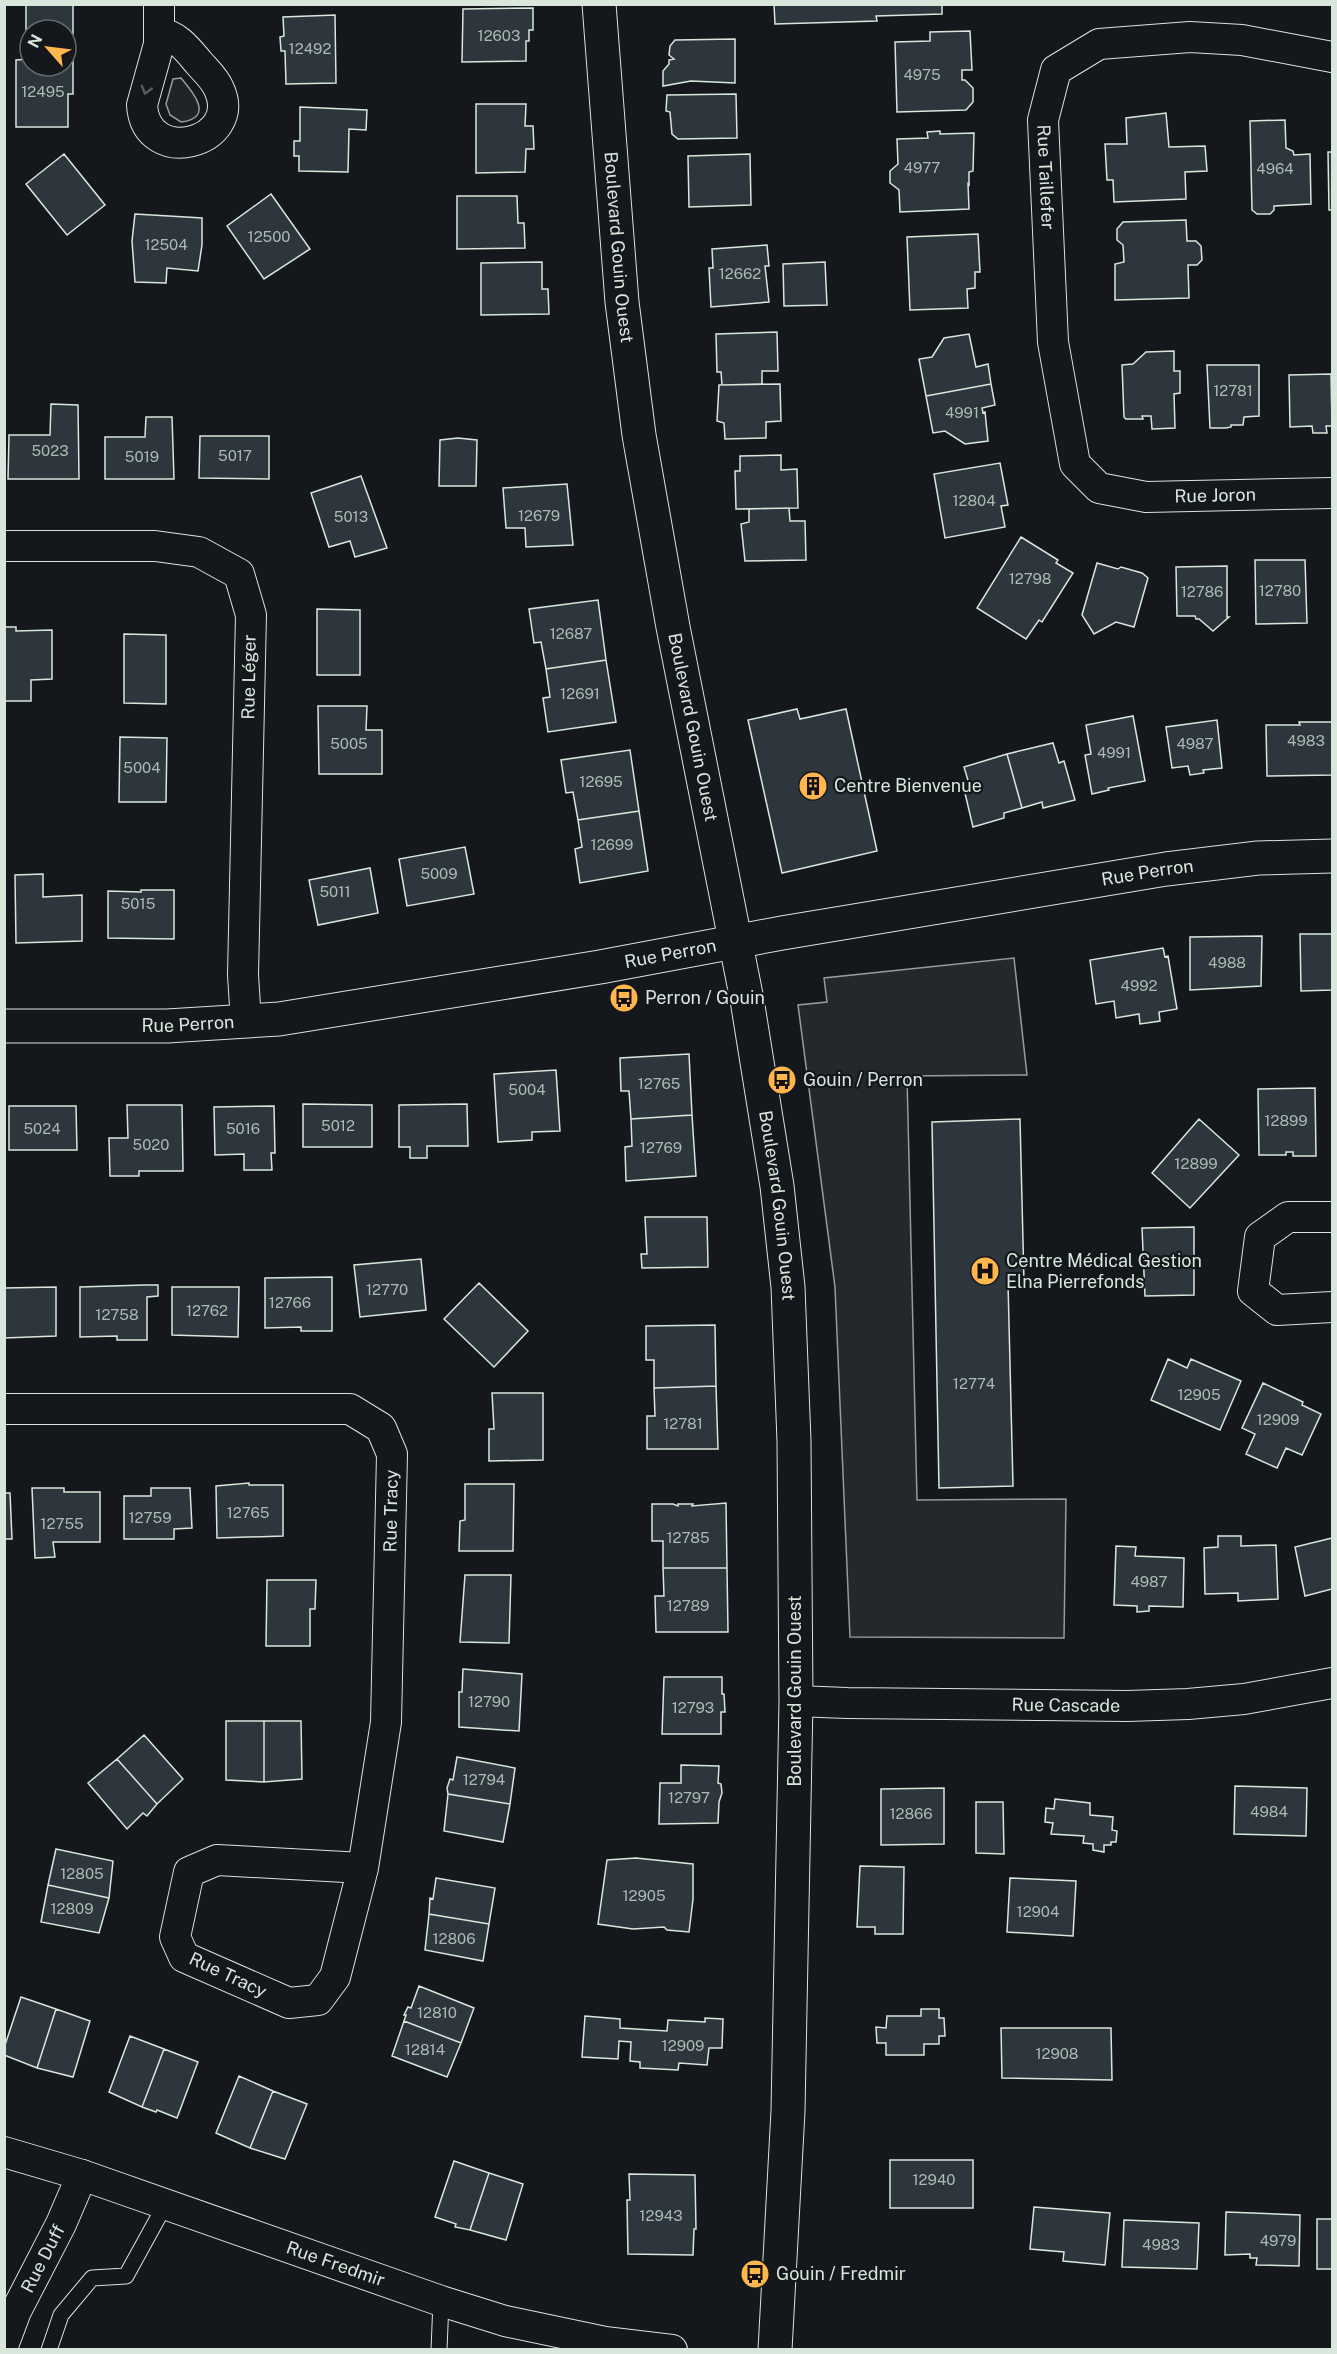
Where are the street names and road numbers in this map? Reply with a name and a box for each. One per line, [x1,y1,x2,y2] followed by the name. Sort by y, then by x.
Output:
[1033,124,1059,230] street label: Rue Taillefer
[600,151,638,344] street label: Boulevard Gouin Ouest
[1174,484,1256,506] street label: Rue Joron
[664,631,722,823] street label: Boulevard Gouin Ouest
[237,634,260,720] street label: Rue Léger
[1100,855,1195,890] street label: Rue Perron
[623,935,718,972] street label: Rue Perron
[142,1011,235,1036] street label: Rue Perron
[755,1109,800,1301] street label: Boulevard Gouin Ouest
[379,1469,402,1553] street label: Rue Tracy
[784,1595,805,1787] street label: Boulevard Gouin Ouest
[1011,1694,1120,1716] street label: Rue Cascade
[186,1947,271,2002] street label: Rue Tracy
[16,2221,69,2296] street label: Rue Duff
[284,2237,388,2290] street label: Rue Fredmir

